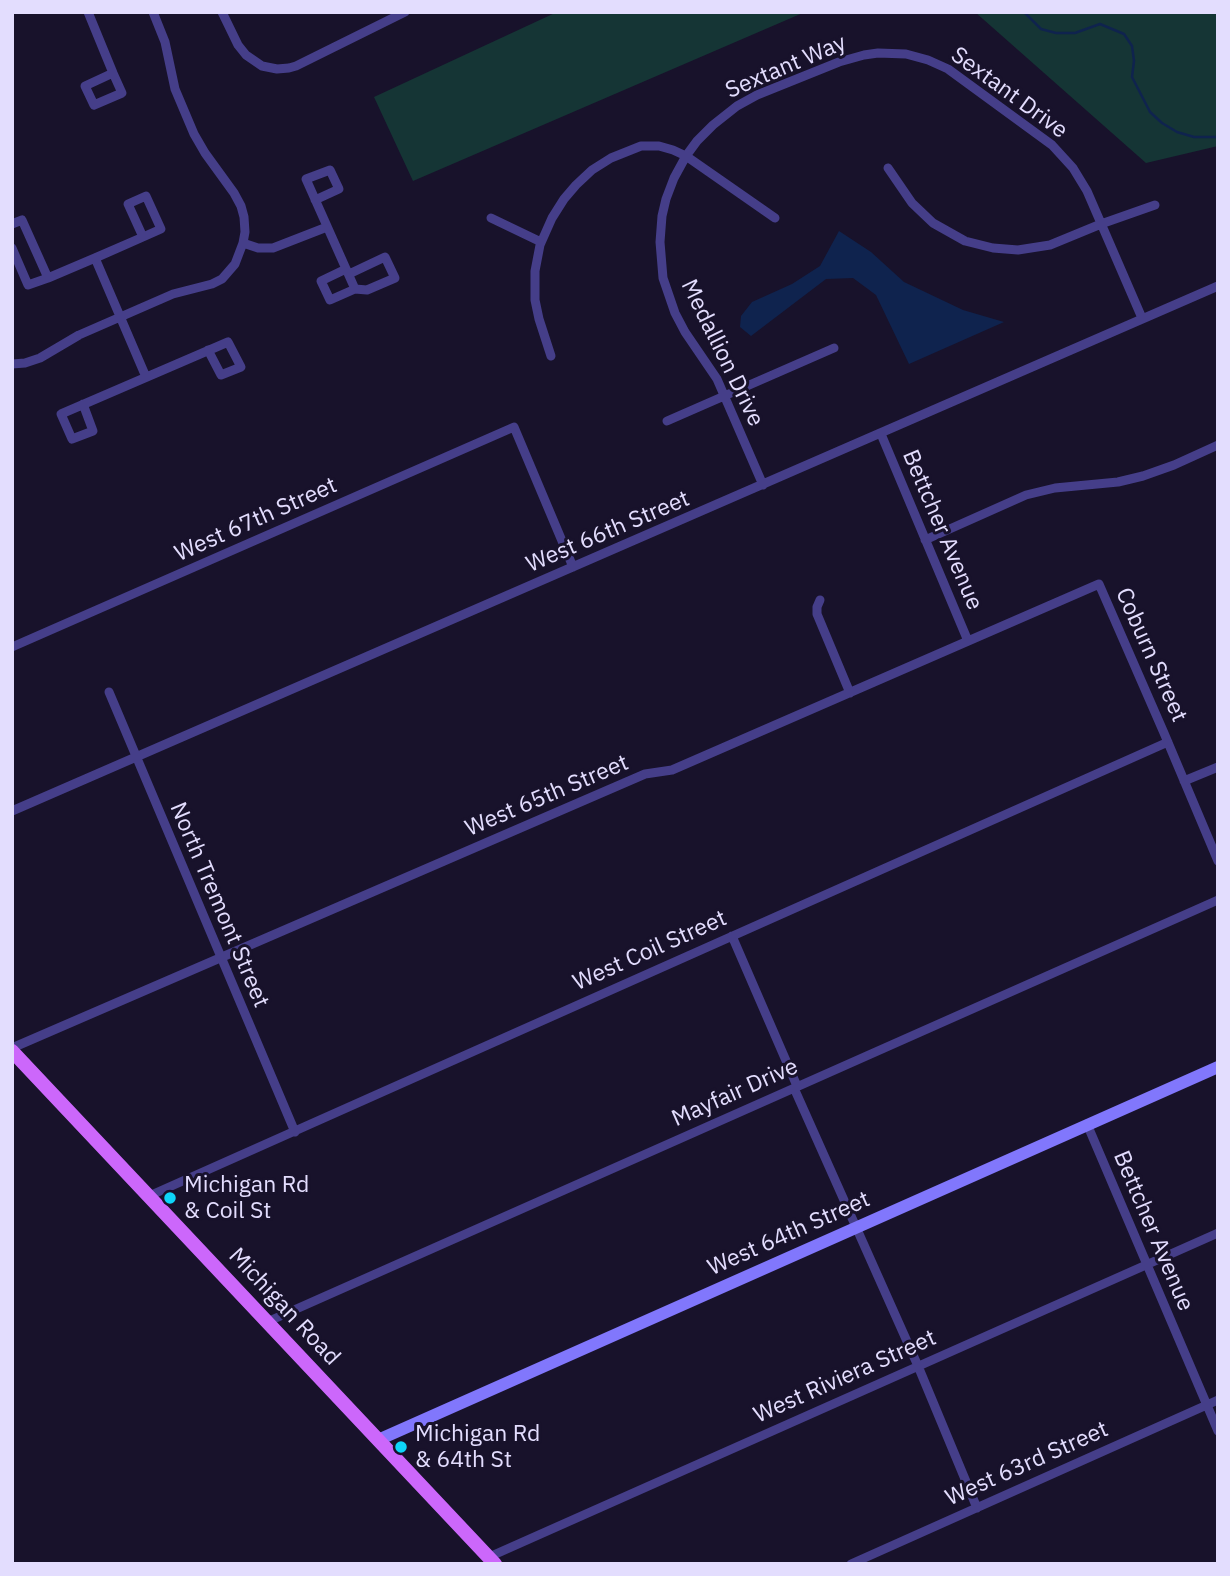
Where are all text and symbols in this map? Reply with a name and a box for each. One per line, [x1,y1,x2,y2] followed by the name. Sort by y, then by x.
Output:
[722,29,850,105] street label: Sextant Way
[945,41,1073,145] street label: Sextant Drive
[675,275,769,431] street label: Medallion Drive
[896,446,988,614] street label: Bettcher Avenue
[171,472,341,568] street label: West 67th Street
[522,485,694,579] street label: West 66th Street
[1109,584,1193,726] street label: Coburn Street
[461,749,633,843] street label: West 65th Street
[163,798,275,1012] street label: North Tremont Street
[569,905,731,997] street label: West Coil Street
[668,1053,802,1133] street label: Mayfair Drive
[1107,1147,1199,1315] street label: Bettcher Avenue
[184,1171,309,1225] place label: Michigan Rd & Coil St
[704,1186,874,1282] street label: West 64th Street
[162,1190,178,1206] marker: Michigan Rd & Coil St
[223,1243,345,1371] street label: Michigan Road
[750,1324,940,1430] street label: West Riviera Street
[941,1416,1113,1512] street label: West 63rd Street
[415,1420,540,1474] place label: Michigan Rd & 64th St
[393,1439,409,1455] marker: Michigan Rd & 64th St

